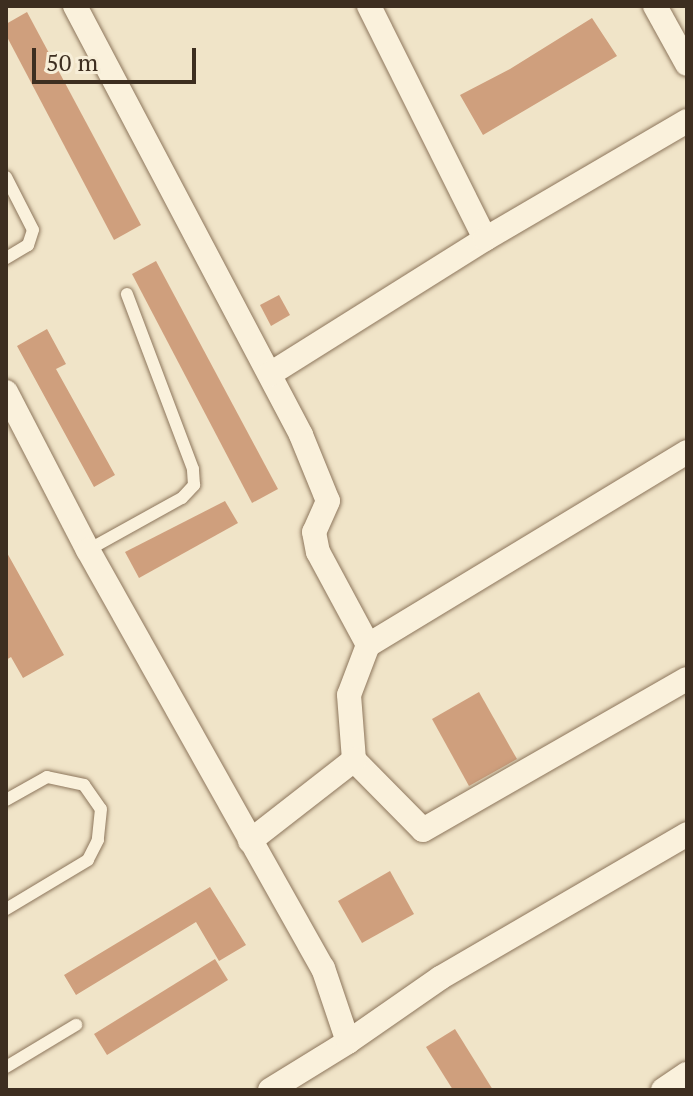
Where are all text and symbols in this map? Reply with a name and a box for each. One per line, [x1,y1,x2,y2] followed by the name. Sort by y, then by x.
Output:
[36,32,200,82] scale bar
[46,46,98,78] text: 50 m

